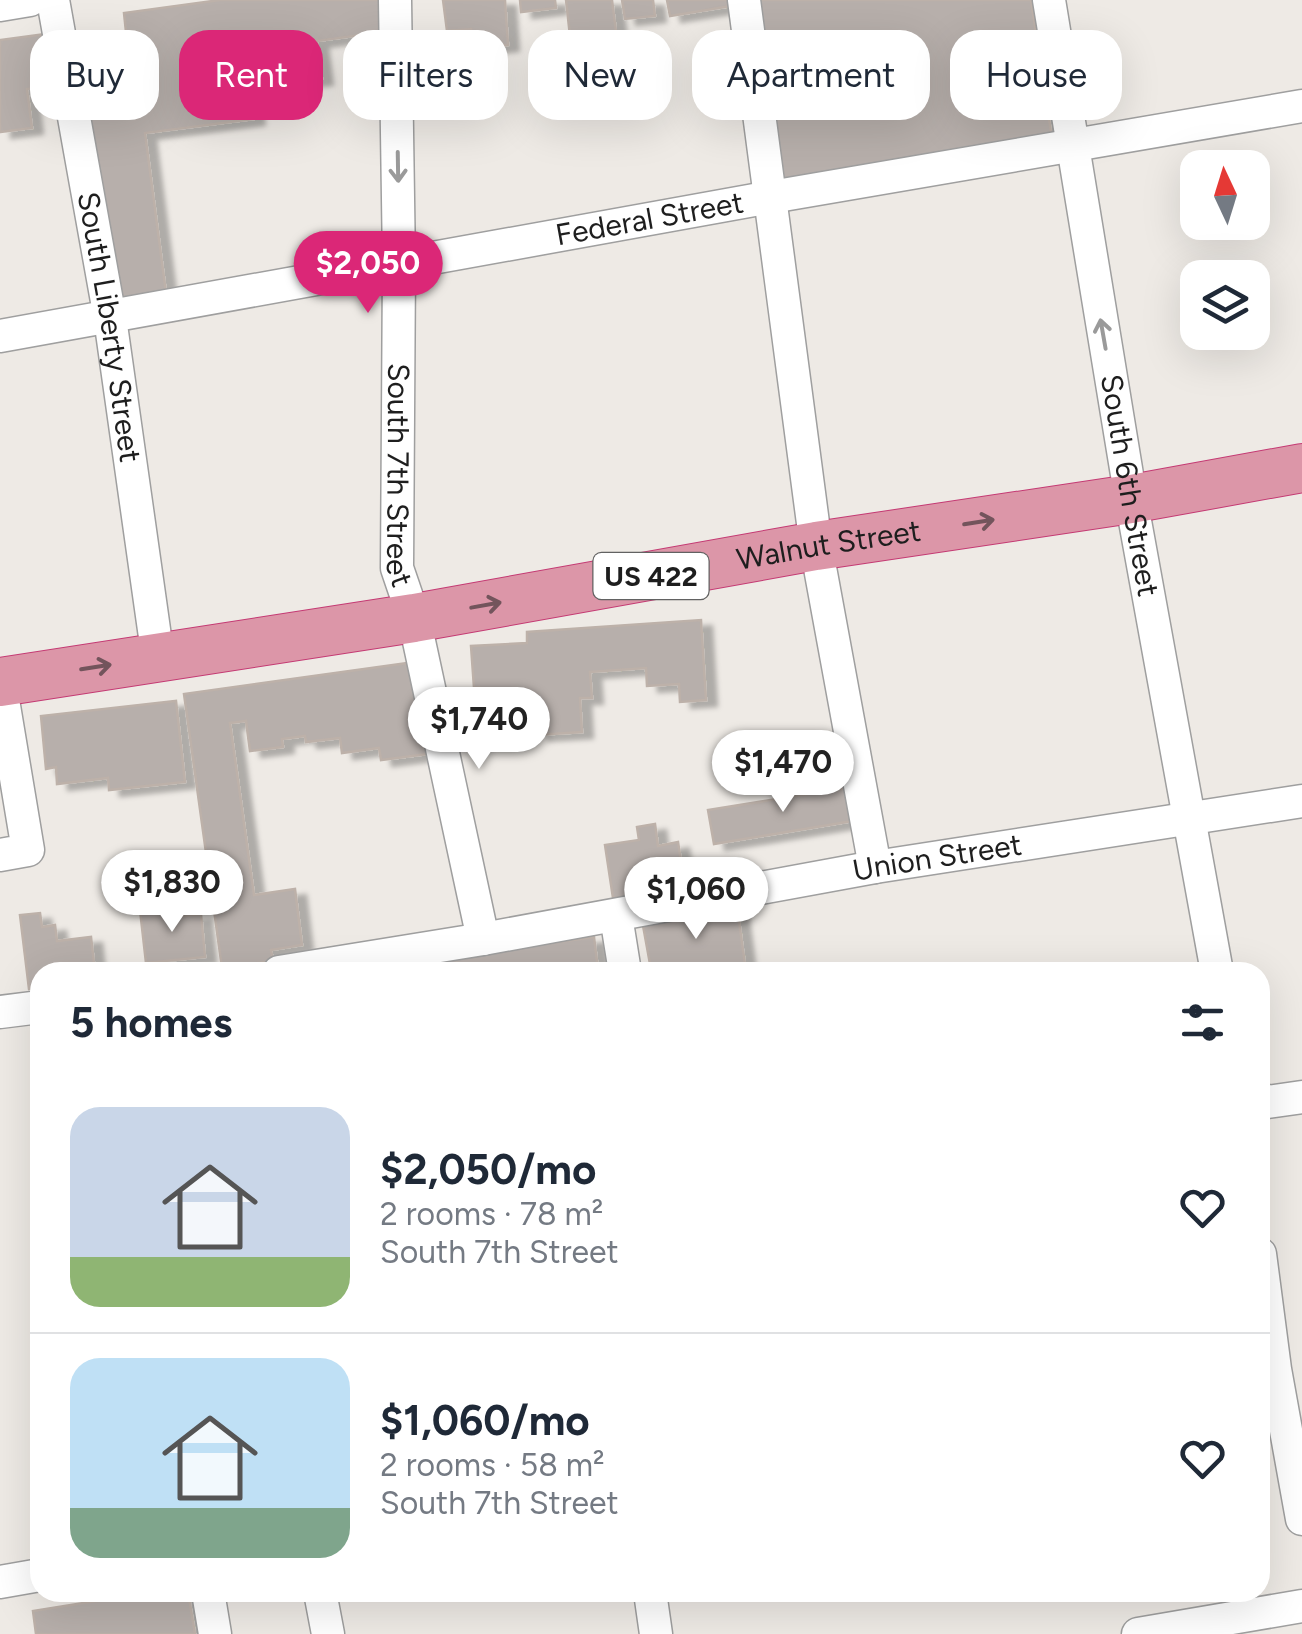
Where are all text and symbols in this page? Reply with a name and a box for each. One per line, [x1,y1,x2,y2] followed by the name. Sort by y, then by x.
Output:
[30,30,159,120] chip: Buy
[179,30,323,120] chip: Rent
[343,30,508,120] chip: Filters
[528,30,672,120] chip: New
[692,30,930,120] chip: Apartment
[950,30,1122,120] chip: House
[388,150,408,183] one-way arrow
[1180,150,1270,240] north arrow
[1180,150,1270,350] map controls
[553,183,746,253] street label: Federal Street
[70,189,149,465] street label: South Liberty Street
[287,231,449,316] pin: $2,050
[316,244,420,282] text: $2,050
[1180,260,1270,350] button: layers
[1093,318,1112,351] one-way arrow
[379,363,421,592] street label: South 7th Street
[1093,372,1167,599] street label: South 6th Street
[734,512,923,578] street label: Walnut Street
[963,512,995,531] one-way arrow
[594,553,708,599] road number: US 422
[470,595,502,614] one-way arrow
[80,658,112,676] one-way arrow
[398,687,560,772] pin: $1,740
[430,700,528,738] text: $1,740
[702,730,864,815] pin: $1,470
[734,743,832,781] text: $1,470
[849,826,1024,889] street label: Union Street
[91,850,253,935] pin: $1,830
[615,857,777,942] pin: $1,060
[123,863,221,901] text: $1,830
[646,870,746,908] text: $1,060
[1175,995,1230,1050] icon: filters
[70,997,232,1048] text: 5 homes
[380,1144,596,1195] text: $2,050/mo
[150,1147,270,1267] icon: home
[1175,1180,1230,1235] icon: heart
[380,1195,603,1233] text: 2 rooms · 78 m²
[380,1233,619,1271] text: South 7th Street
[380,1395,590,1446] text: $1,060/mo
[150,1398,270,1518] icon: home
[1175,1431,1230,1486] icon: heart
[380,1446,605,1484] text: 2 rooms · 58 m²
[380,1484,619,1522] text: South 7th Street

